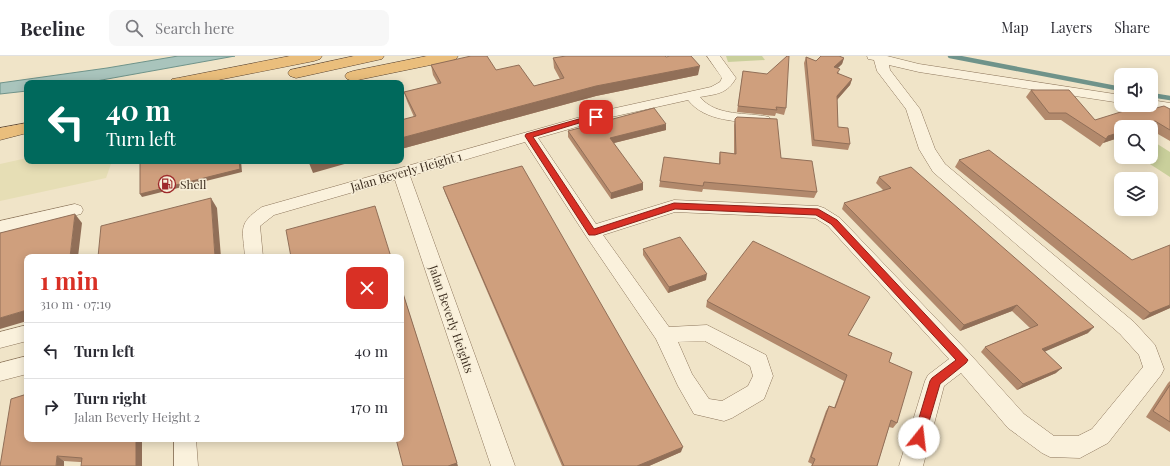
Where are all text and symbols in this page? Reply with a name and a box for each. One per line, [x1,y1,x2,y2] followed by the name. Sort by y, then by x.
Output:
[109,10,389,46] search box
[20,15,85,41] text: Beeline
[123,17,145,39] icon: search
[155,18,234,38] text: Search here
[1001,18,1029,37] text: Map
[1051,18,1092,37] text: Layers
[1114,18,1150,37] text: Share
[1114,68,1158,216] map controls
[1114,68,1158,112] button: sound
[106,91,171,128] text: 40 m
[40,96,92,148] icon: left
[579,100,613,134] pin
[585,106,607,128] icon: arrive
[1114,120,1158,164] button: search
[106,127,176,151] text: Turn left
[348,147,464,195] street label: Jalan Beverly Height 1
[1114,172,1158,216] button: layers
[157,174,177,194] fuel station icon: Shell
[180,176,207,192] place label: Shell
[426,262,478,375] street label: Jalan Beverly Heights
[40,264,99,296] text: 1 min
[346,267,388,309] button: close
[40,295,111,312] text: 310 m · 07:19
[40,340,62,362] icon: left
[74,341,135,361] text: Turn left
[355,341,388,361] text: 40 m
[74,388,147,408] text: Turn right
[40,396,62,418] icon: right
[350,397,388,417] text: 170 m
[74,408,200,425] text: Jalan Beverly Height 2
[898,417,940,459] position arrow

